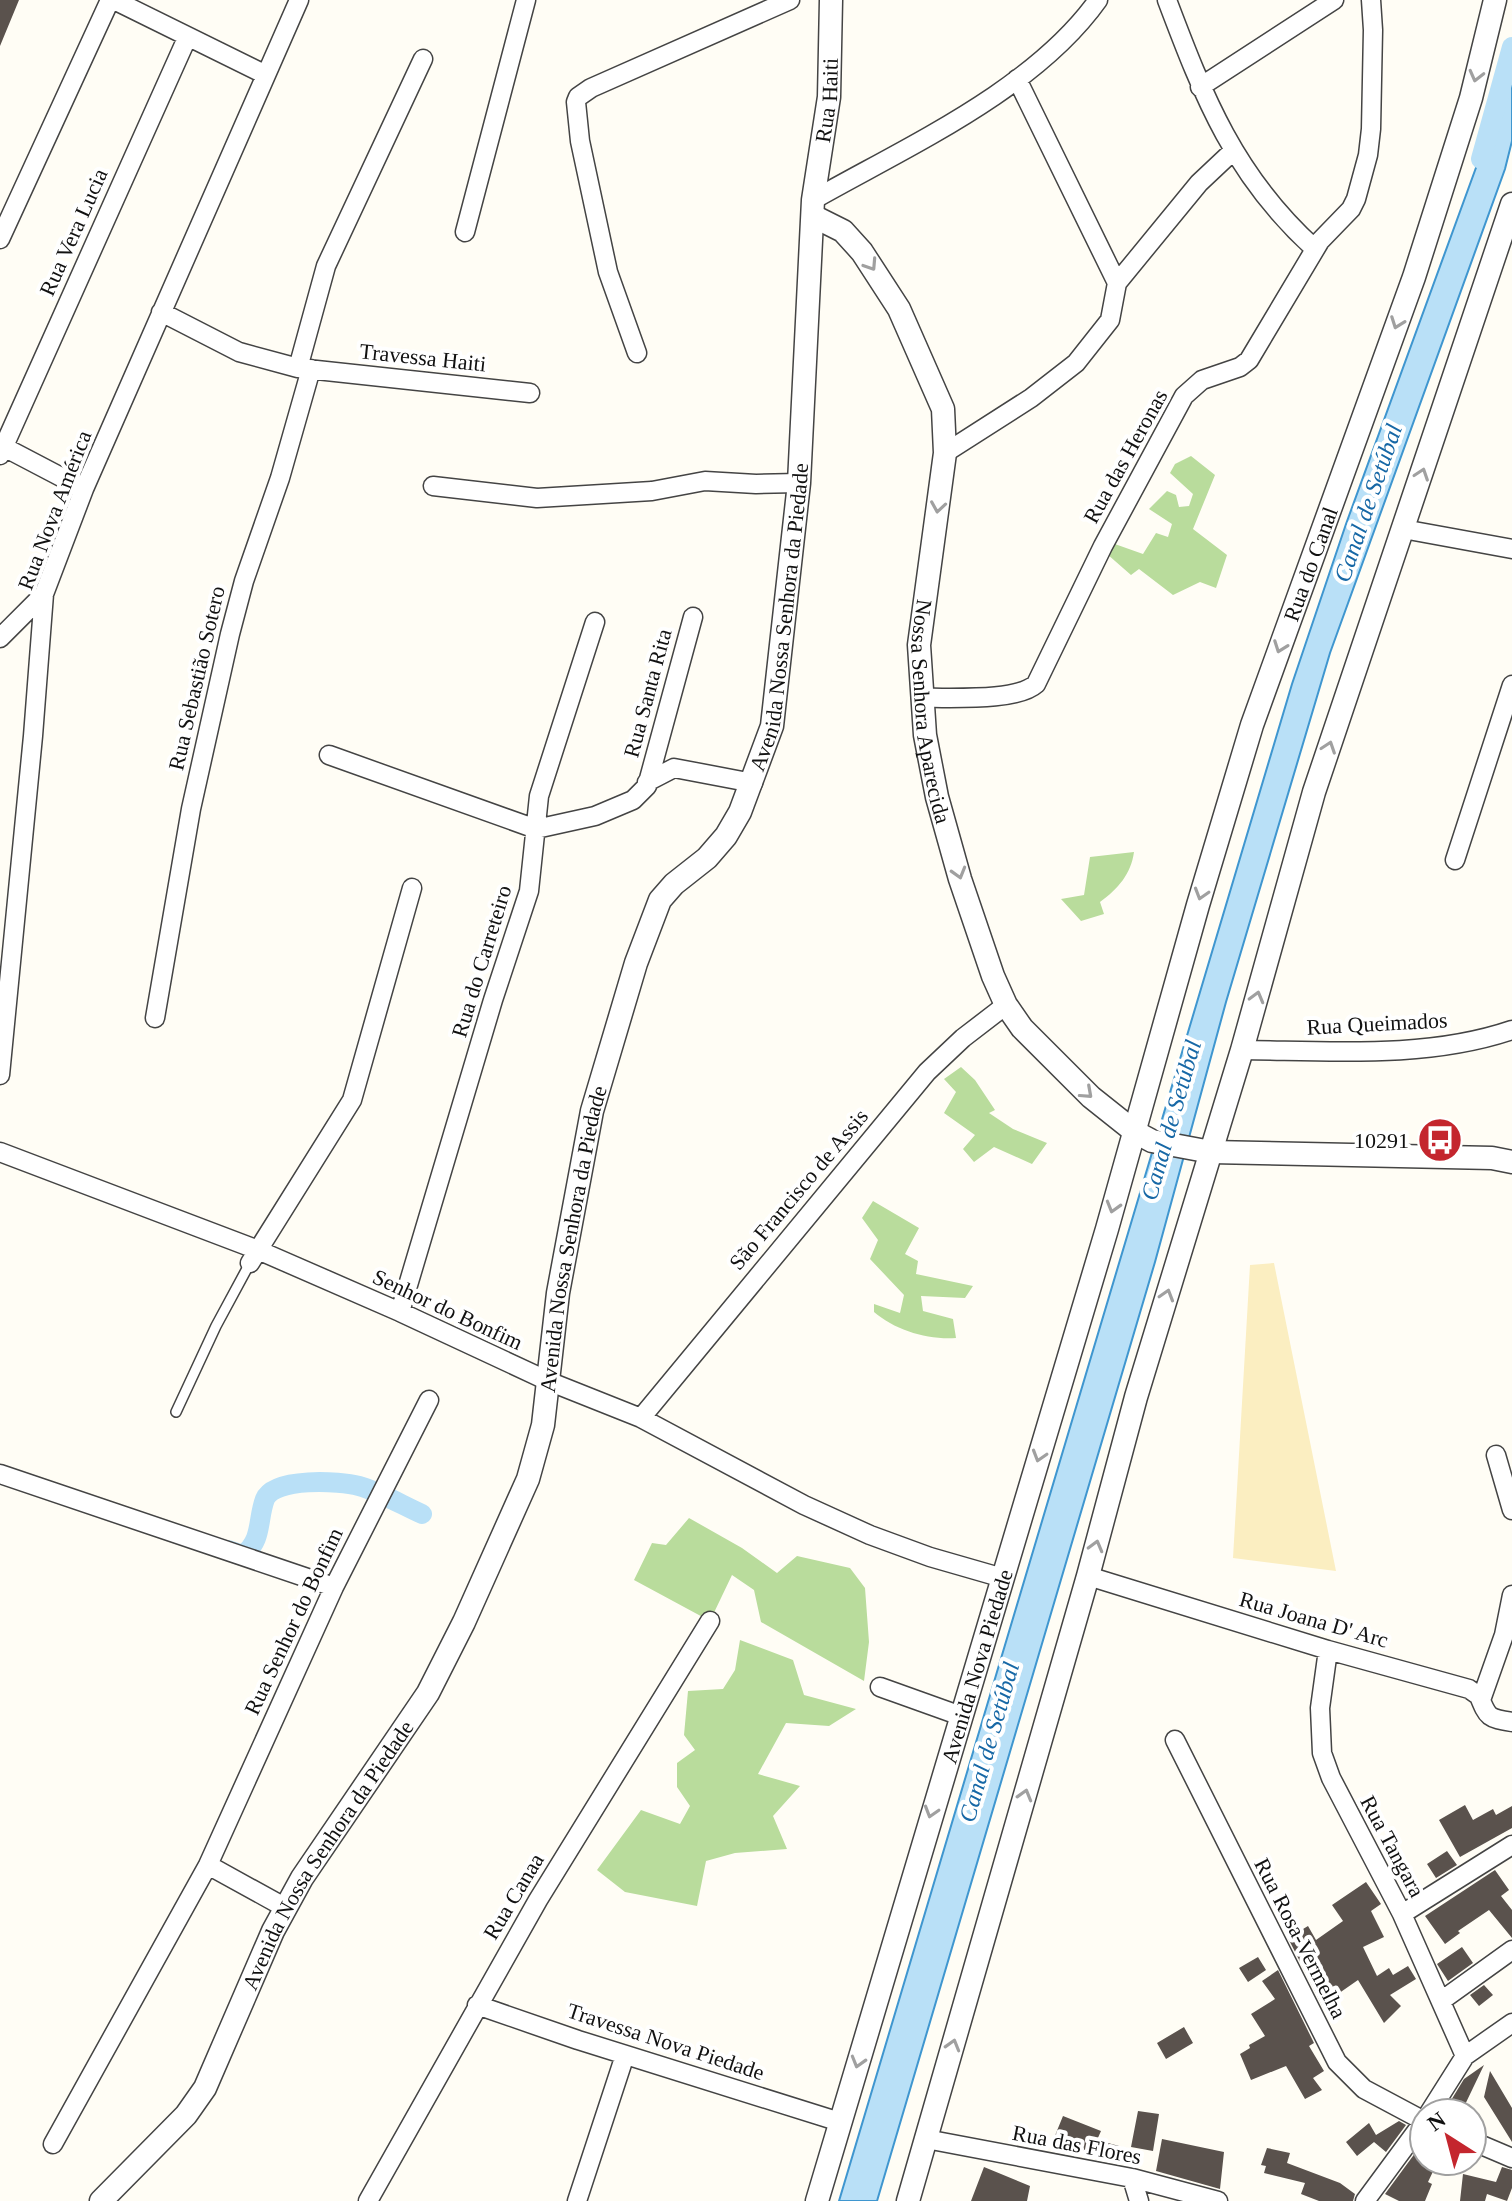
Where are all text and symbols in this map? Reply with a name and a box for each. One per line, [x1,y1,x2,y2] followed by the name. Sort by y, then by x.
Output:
[810,58,843,144] street label: Rua Haiti
[1468,68,1485,82] one-way arrow
[34,165,113,300] street label: Rua Vera Lucia
[861,257,876,271] one-way arrow
[1390,316,1407,330] one-way arrow
[359,338,487,377] street label: Travessa Haiti
[1078,385,1173,527] street label: Rua das Heronas
[1329,420,1407,585] water label: Canal de Setúbal
[13,427,96,593] street label: Rua Nova América
[744,463,813,775] street label: Avenida Nossa Senhora da Piedade
[1412,468,1429,482] one-way arrow
[930,500,947,514] one-way arrow
[1279,504,1343,625] street label: Rua do Canal
[163,584,230,773] street label: Rua Sebastião Sotero
[906,598,956,827] street label: Nossa Senhora Aparecida
[618,626,677,760] street label: Rua Santa Rita
[1273,639,1289,653] one-way arrow
[1320,741,1336,755] one-way arrow
[949,866,966,880] one-way arrow
[446,882,516,1040] street label: Rua do Carreteiro
[1194,887,1210,901] one-way arrow
[1247,990,1264,1004] one-way arrow
[1306,1007,1448,1040] street label: Rua Queimados
[1136,1037,1206,1203] water label: Canal de Setúbal
[535,1083,612,1394] street label: Avenida Nossa Senhora da Piedade
[1077,1083,1092,1098] one-way arrow
[724,1104,873,1275] street label: São Francisco de Assis
[1416,1116,1464,1164] bus stop icon: 10291
[1354,1128,1409,1153] place label: 10291
[1106,1199,1122,1213] one-way arrow
[369,1264,527,1355] street label: Senhor do Bonfim
[1158,1289,1174,1303] one-way arrow
[1032,1449,1048,1462] one-way arrow
[239,1524,348,1719] street label: Rua Senhor do Bonfim
[1087,1539,1104,1553] one-way arrow
[936,1566,1018,1766] street label: Avenida Nova Piedade
[1237,1586,1391,1653] street label: Rua Joana D' Arc
[954,1659,1024,1825] water label: Canal de Setúbal
[237,1716,419,1994] street label: Avenida Nossa Senhora da Piedade
[1016,1789,1032,1803] one-way arrow
[1355,1791,1430,1901] street label: Rua Tangara
[925,1805,941,1819] one-way arrow
[478,1849,549,1944] street label: Rua Canaa
[1249,1854,1352,2023] street label: Rua Rosa-Vermelha
[564,1998,768,2085] street label: Travessa Nova Piedade
[944,2039,960,2053] one-way arrow
[851,2054,867,2068] one-way arrow
[1408,2097,1488,2177] north arrow
[1423,2106,1450,2136] text: N
[1010,2120,1143,2169] street label: Rua das Flores

